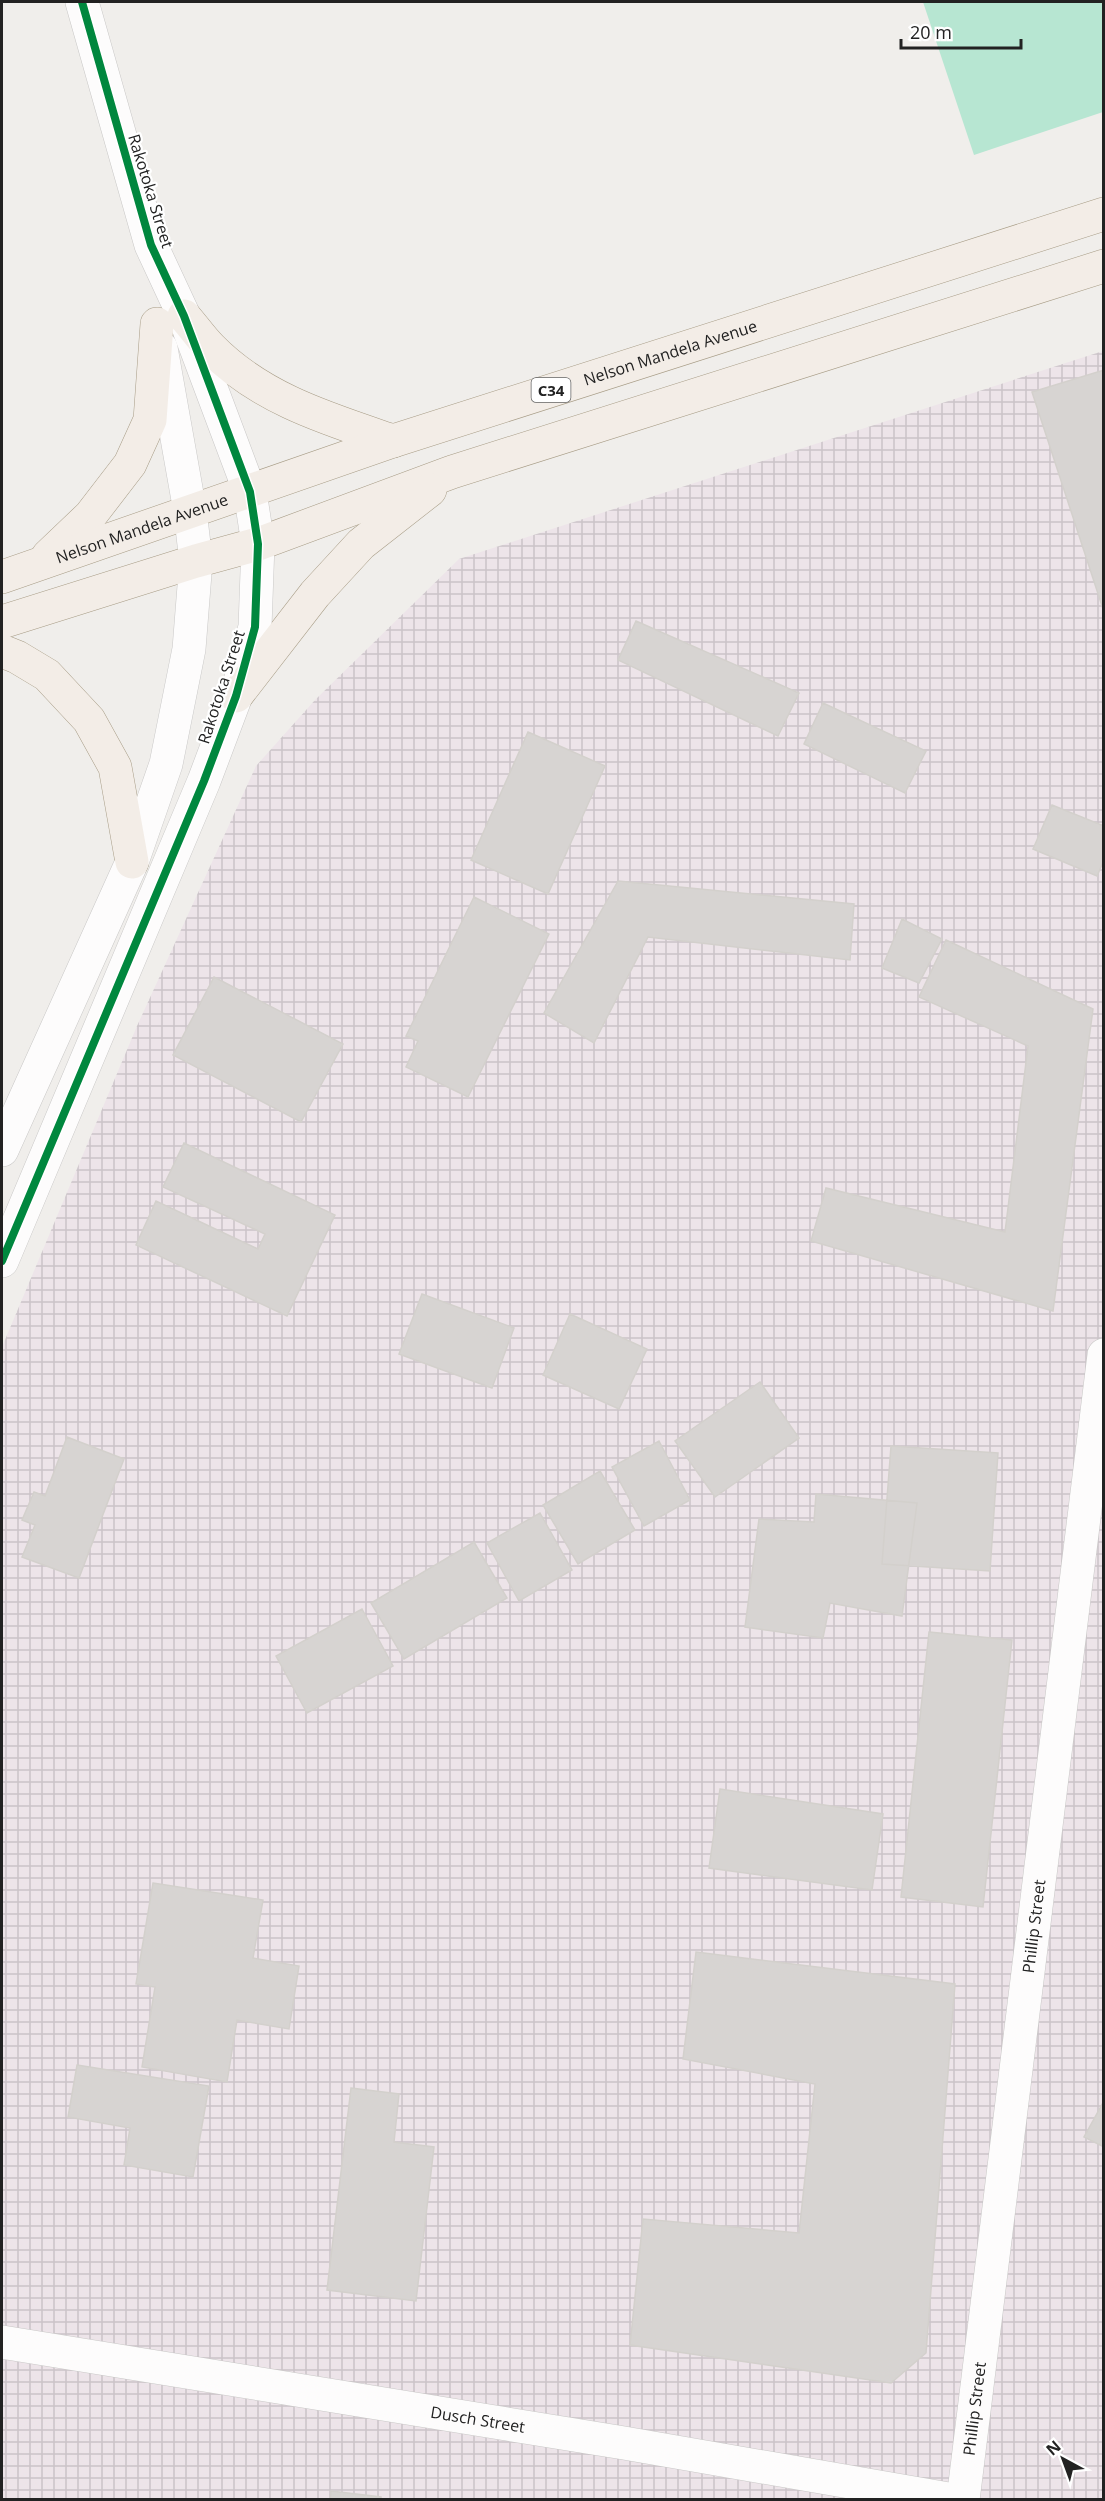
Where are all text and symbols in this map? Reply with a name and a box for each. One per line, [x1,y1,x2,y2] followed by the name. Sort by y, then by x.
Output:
[901,12,1021,50] scale bar
[910,20,952,44] text: 20 m
[123,131,179,251] street label: Rakotoka Street
[581,314,760,390] street label: Nelson Mandela Avenue
[532,378,570,402] road number: C34
[53,488,231,568] street label: Nelson Mandela Avenue
[192,627,250,747] street label: Rakotoka Street
[1017,1878,1050,1974] street label: Phillip Street
[958,2360,991,2457] street label: Phillip Street
[429,2401,527,2438] street label: Dusch Street
[1033,2429,1093,2489] north arrow
[1041,2435,1065,2460] text: N

